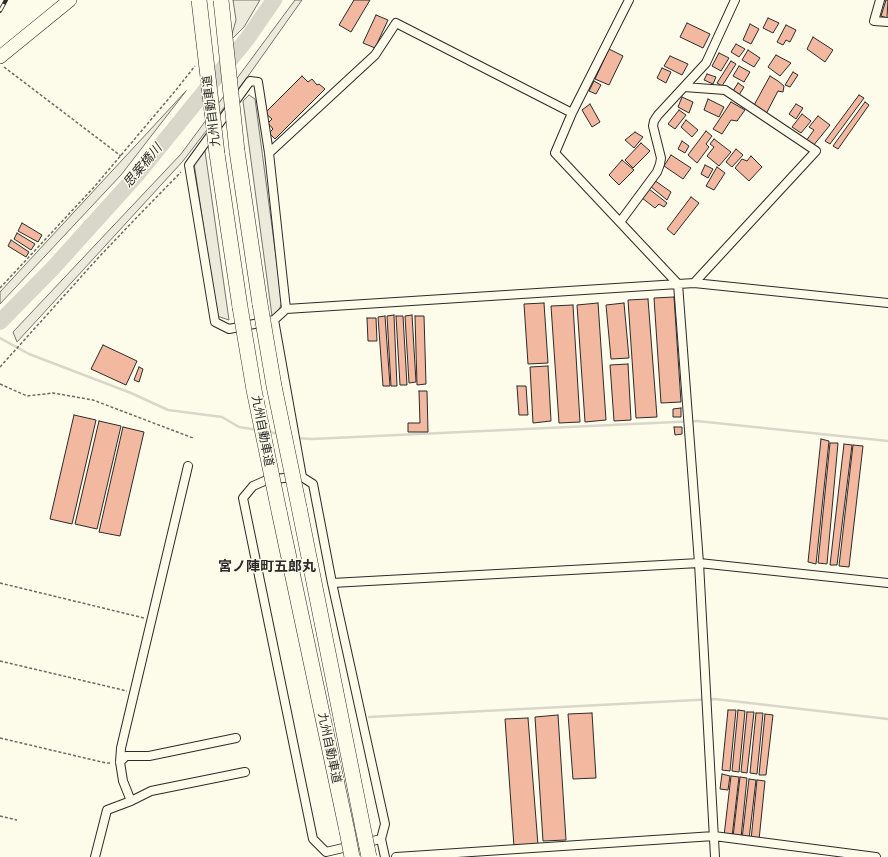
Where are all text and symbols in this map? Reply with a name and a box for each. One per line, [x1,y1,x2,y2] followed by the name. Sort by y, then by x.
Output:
[200,74,224,148] street label: 九州自動車道
[120,141,166,191] water label: 思案橋川
[248,394,276,468] street label: 九州自動車道
[218,559,316,575] district label: 宮ノ陣町五郎丸
[314,711,344,785] street label: 九州自動車道

